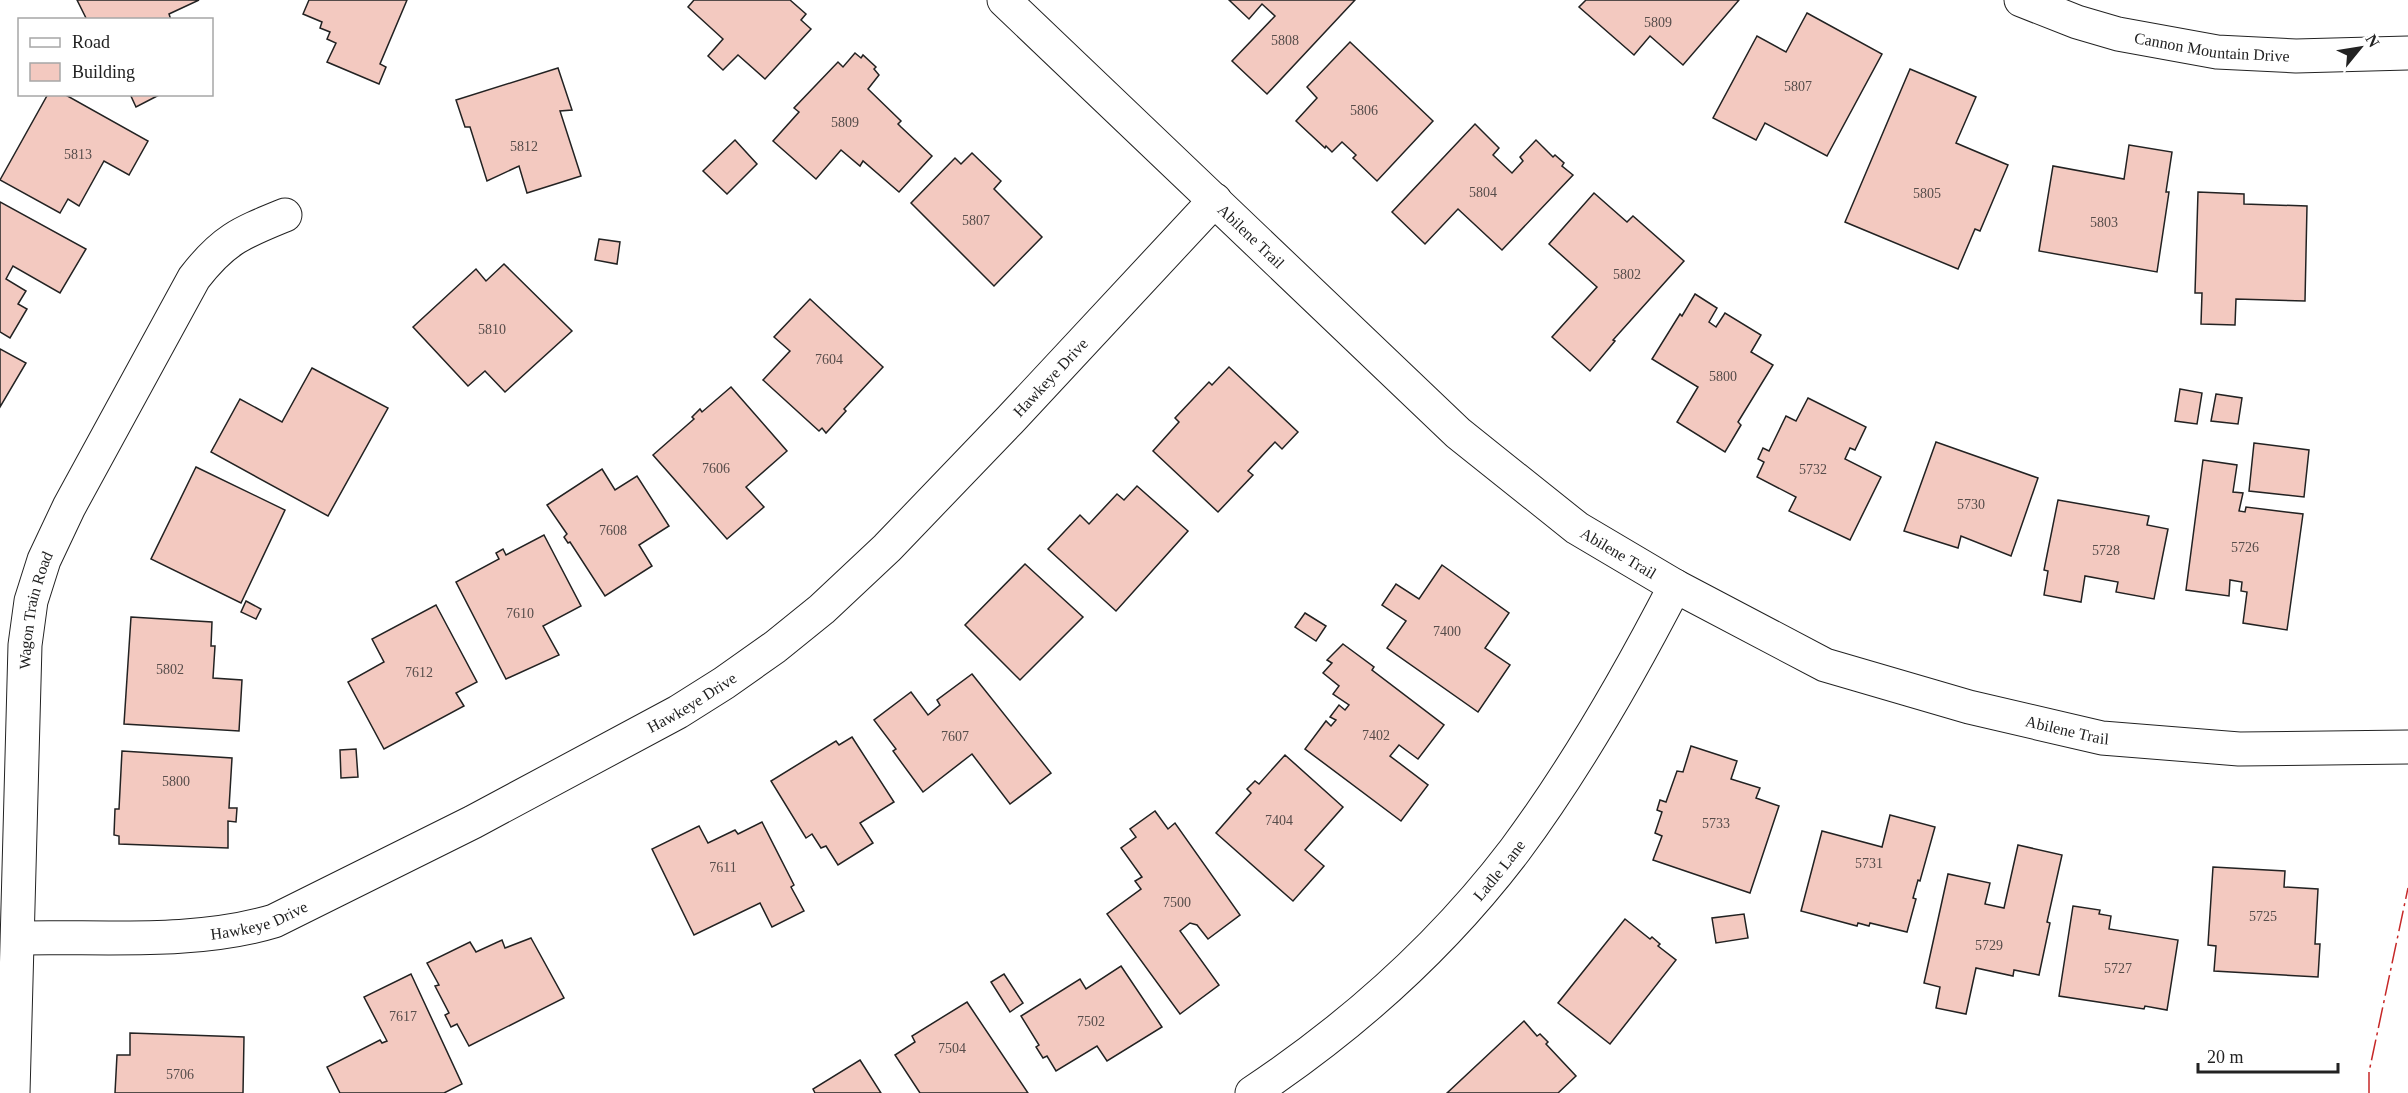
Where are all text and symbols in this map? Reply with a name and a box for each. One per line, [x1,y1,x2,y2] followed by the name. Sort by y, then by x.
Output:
[1644,15,1672,30] house number: 5809
[18,18,213,96] legend
[2330,18,2390,78] north arrow
[2133,29,2290,64] street label: Cannon Mountain Drive
[2362,31,2383,50] text: N
[72,32,110,52] text: Road
[1271,33,1299,48] house number: 5808
[72,62,135,82] text: Building
[1784,79,1812,94] house number: 5807
[1350,103,1378,118] house number: 5806
[831,115,859,130] house number: 5809
[510,139,538,154] house number: 5812
[64,147,92,162] house number: 5813
[1469,185,1497,200] house number: 5804
[1913,186,1941,201] house number: 5805
[1215,201,1288,272] street label: Abilene Trail
[962,213,990,228] house number: 5807
[2090,215,2118,230] house number: 5803
[1613,267,1641,282] house number: 5802
[478,322,506,337] house number: 5810
[1009,334,1091,420] street label: Hawkeye Drive
[815,352,843,367] house number: 7604
[1709,369,1737,384] house number: 5800
[702,461,730,476] house number: 7606
[1799,462,1827,477] house number: 5732
[1957,497,1985,512] house number: 5730
[599,523,627,538] house number: 7608
[1578,524,1660,582] street label: Abilene Trail
[2231,540,2259,555] house number: 5726
[2092,543,2120,558] house number: 5728
[16,549,55,670] street label: Wagon Train Road
[506,606,534,621] house number: 7610
[1433,624,1461,639] house number: 7400
[156,662,184,677] house number: 5802
[405,665,433,680] house number: 7612
[644,669,739,735] street label: Hawkeye Drive
[2024,712,2110,747] street label: Abilene Trail
[1362,728,1390,743] house number: 7402
[941,729,969,744] house number: 7607
[162,774,190,789] house number: 5800
[1265,813,1293,828] house number: 7404
[1702,816,1730,831] house number: 5733
[1469,837,1528,904] street label: Ladle Lane
[1855,856,1883,871] house number: 5731
[709,860,737,875] house number: 7611
[1163,895,1191,910] house number: 7500
[209,897,310,942] street label: Hawkeye Drive
[2249,909,2277,924] house number: 5725
[1975,938,2003,953] house number: 5729
[2104,961,2132,976] house number: 5727
[389,1009,417,1024] house number: 7617
[1077,1014,1105,1029] house number: 7502
[2198,1036,2338,1074] scale bar
[938,1041,966,1056] house number: 7504
[2207,1047,2244,1067] text: 20 m
[166,1067,194,1082] house number: 5706

